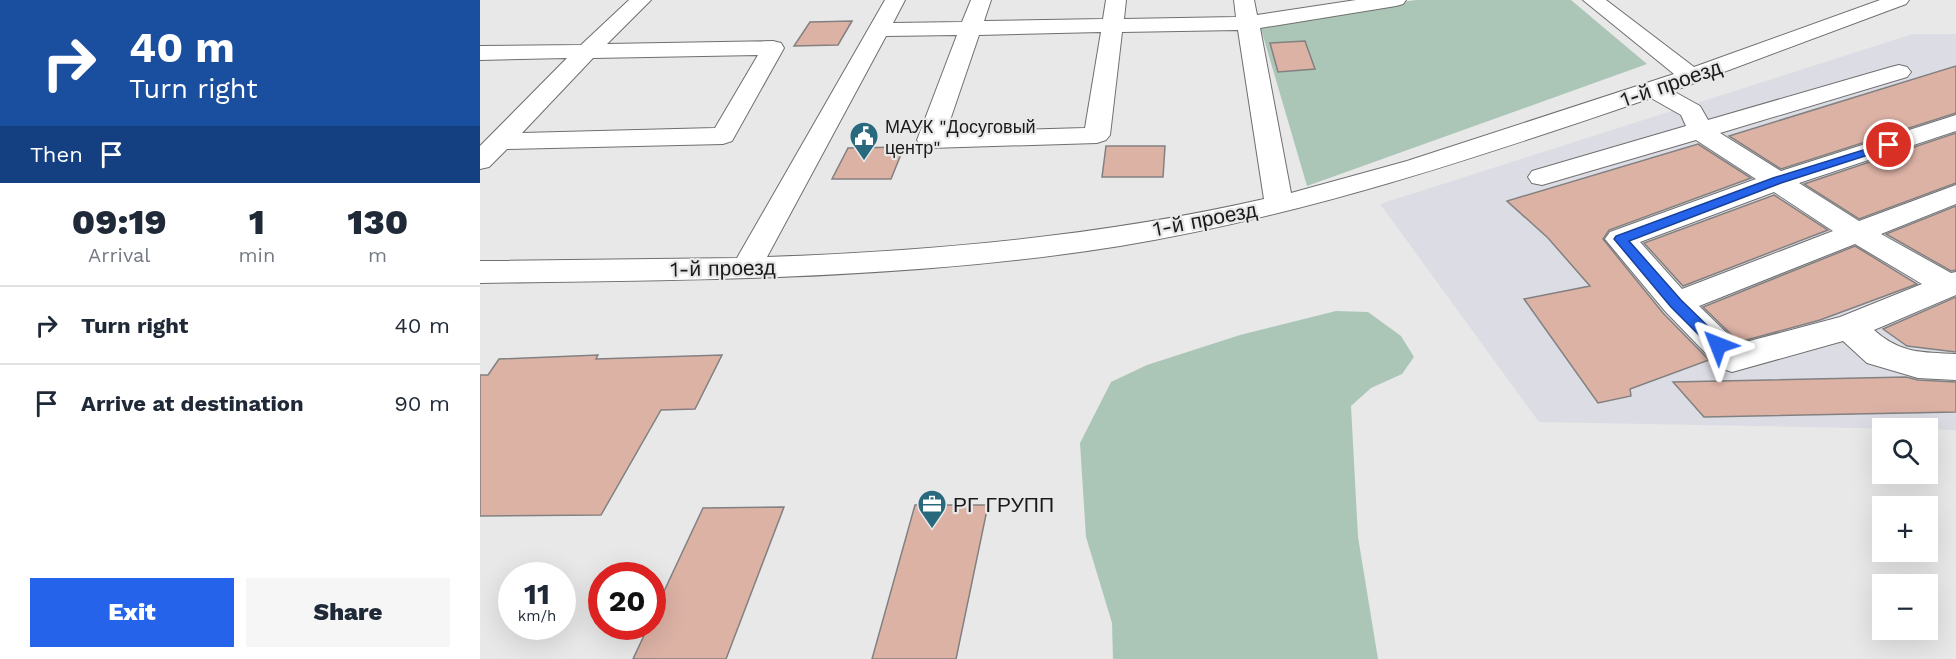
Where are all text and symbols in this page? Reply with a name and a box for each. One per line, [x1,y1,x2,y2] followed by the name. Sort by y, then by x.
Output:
[129,23,235,72] text: 40 m
[30,24,108,102] icon: right
[1617,54,1725,112] street label: 1-й проезд
[129,73,258,105] text: Turn right
[885,116,1036,158] place label: МАУК "Досуговый центр"
[1863,119,1914,170] pin
[848,120,880,162] public building icon: МАУК "Досуговый центр"
[1872,128,1905,161] icon: arrive
[95,138,128,171] icon: arrive
[30,142,83,167] text: Then
[1151,197,1259,241] street label: 1-й проезд
[72,201,167,243] text: 09:19
[249,201,265,243] text: 1
[347,201,408,243] text: 130
[88,243,150,267] text: Arrival
[239,243,275,267] text: min
[368,243,387,267] text: m
[670,255,776,281] street label: 1-й проезд
[30,309,63,342] icon: right
[81,313,188,338] text: Turn right
[394,313,450,338] text: 40 m
[1686,313,1750,377] position arrow
[30,387,63,420] icon: arrive
[81,391,304,416] text: Arrive at destination
[394,391,450,416] text: 90 m
[1872,418,1938,640] map controls
[1872,418,1938,484] button: search
[916,488,948,530] office icon: РГ ГРУПП
[953,492,1054,517] place label: РГ ГРУПП
[1872,496,1938,562] button: +
[588,562,666,640] speed limit sign: 20
[1872,574,1938,640] button: −
[524,576,550,611] text: 11
[30,578,234,647] button: Exit
[246,578,450,647] button: Share
[518,607,556,625] text: km/h

